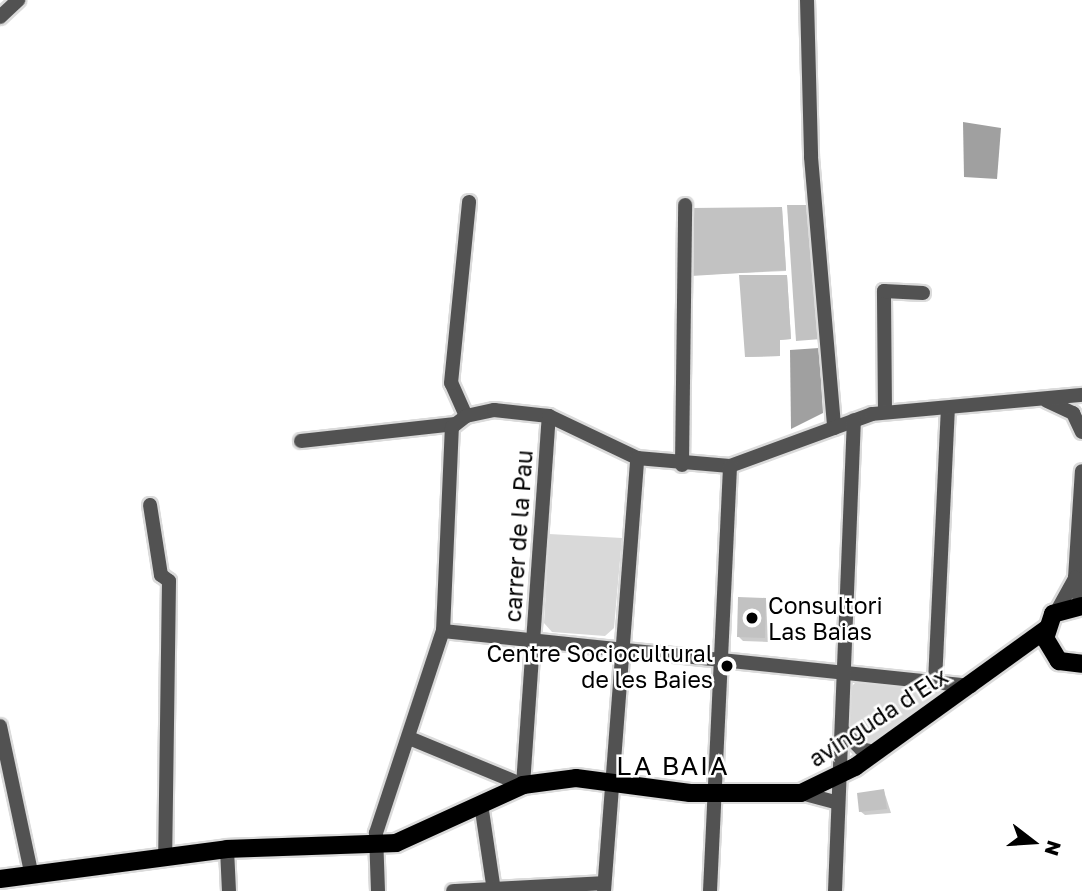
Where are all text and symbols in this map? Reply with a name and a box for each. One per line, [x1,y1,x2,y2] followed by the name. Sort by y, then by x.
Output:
[498,449,538,623] street label: carrer de la Pau
[768,591,883,645] place label: Consultori Las Baias
[742,608,762,628] marker: Consultori Las Baias
[486,639,713,693] place label: Centre Sociocultural de les Baies
[719,658,735,674] marker: Centre Sociocultural de les Baies
[803,662,953,772] street label: avinguda d'Elx
[617,750,729,782] district label: LA BAIA
[998,807,1068,877] north arrow
[1040,838,1067,859] text: N

